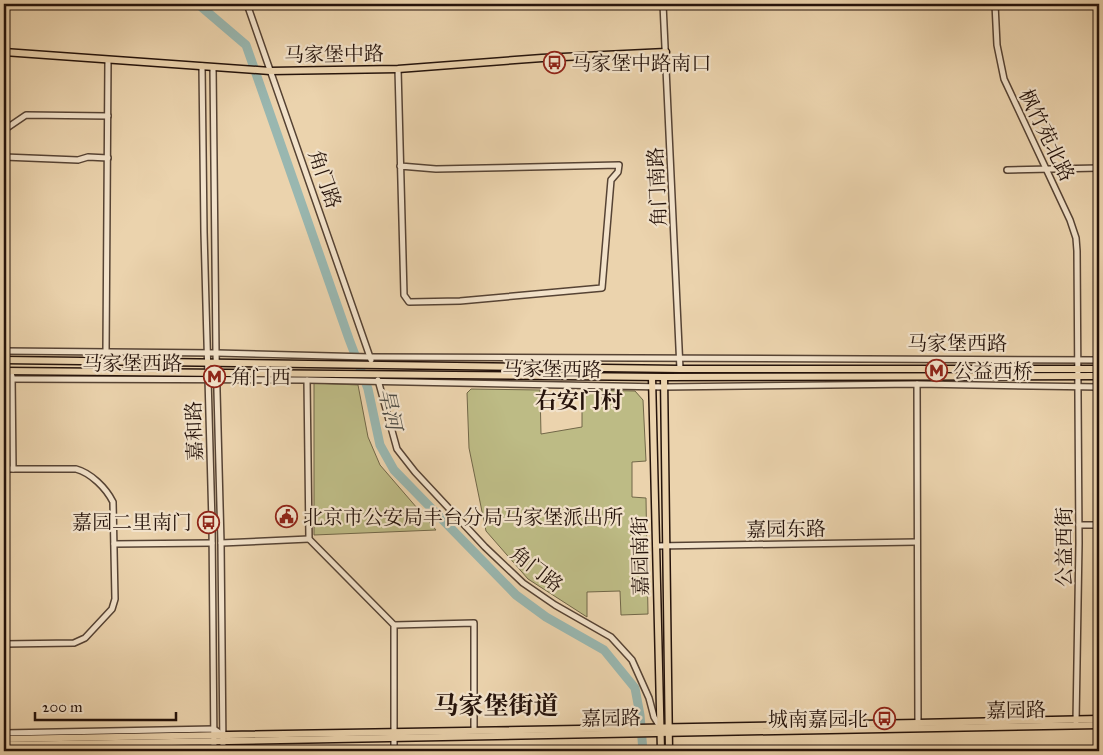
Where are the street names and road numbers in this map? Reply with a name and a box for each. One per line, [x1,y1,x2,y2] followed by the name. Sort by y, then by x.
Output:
[284,41,384,67] street label: 马家堡中路
[1014,85,1080,185] street label: 枫竹苑北路
[643,146,671,228] street label: 角门南路
[304,147,346,211] street label: 角门路
[907,331,1007,355] street label: 马家堡西路
[82,351,182,375] street label: 马家堡西路
[502,356,602,382] street label: 马家堡西路
[181,401,207,461] street label: 嘉和路
[1052,507,1076,587] street label: 公益西街
[627,516,653,596] street label: 嘉园南街
[746,516,826,542] street label: 嘉园东路
[506,541,568,597] street label: 角门路
[986,697,1046,723] street label: 嘉园路
[581,705,641,731] street label: 嘉园路

